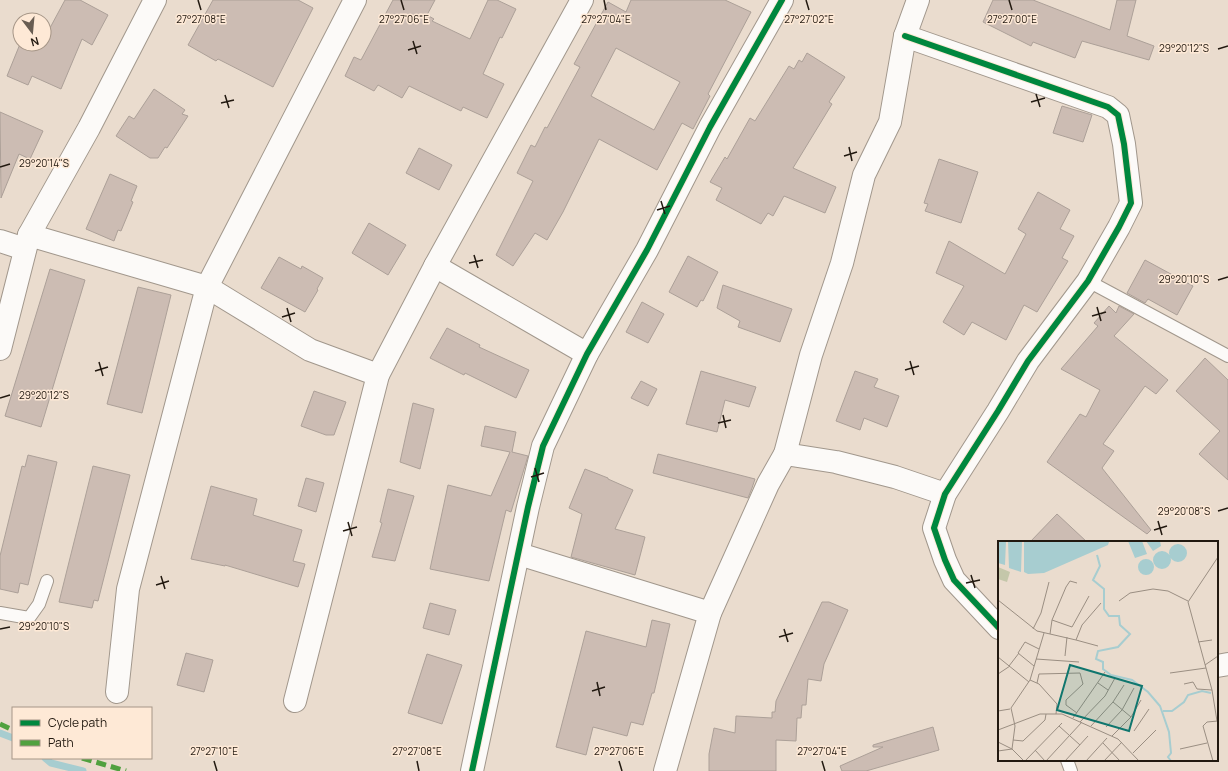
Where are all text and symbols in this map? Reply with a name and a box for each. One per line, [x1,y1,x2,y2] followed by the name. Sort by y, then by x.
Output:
[12,12,52,52] north arrow
[176,12,226,26] text: 27°27'08"E
[379,12,429,26] text: 27°27'06"E
[581,12,631,26] text: 27°27'04"E
[784,12,834,26] text: 27°27'02"E
[987,12,1037,26] text: 27°27'00"E
[29,34,41,50] text: N
[1159,41,1209,55] text: 29°20'12"S
[19,156,69,170] text: 29°20'14"S
[1159,272,1209,286] text: 29°20'10"S
[19,388,69,402] text: 29°20'12"S
[1158,504,1210,518] text: 29°20'08"S
[998,541,1218,761] inset map
[19,619,69,633] text: 29°20'10"S
[12,707,152,759] legend
[48,714,107,731] text: Cycle path
[48,734,74,751] text: Path
[190,744,238,758] text: 27°27'10"E
[392,744,442,758] text: 27°27'08"E
[594,744,644,758] text: 27°27'06"E
[797,744,847,758] text: 27°27'04"E

